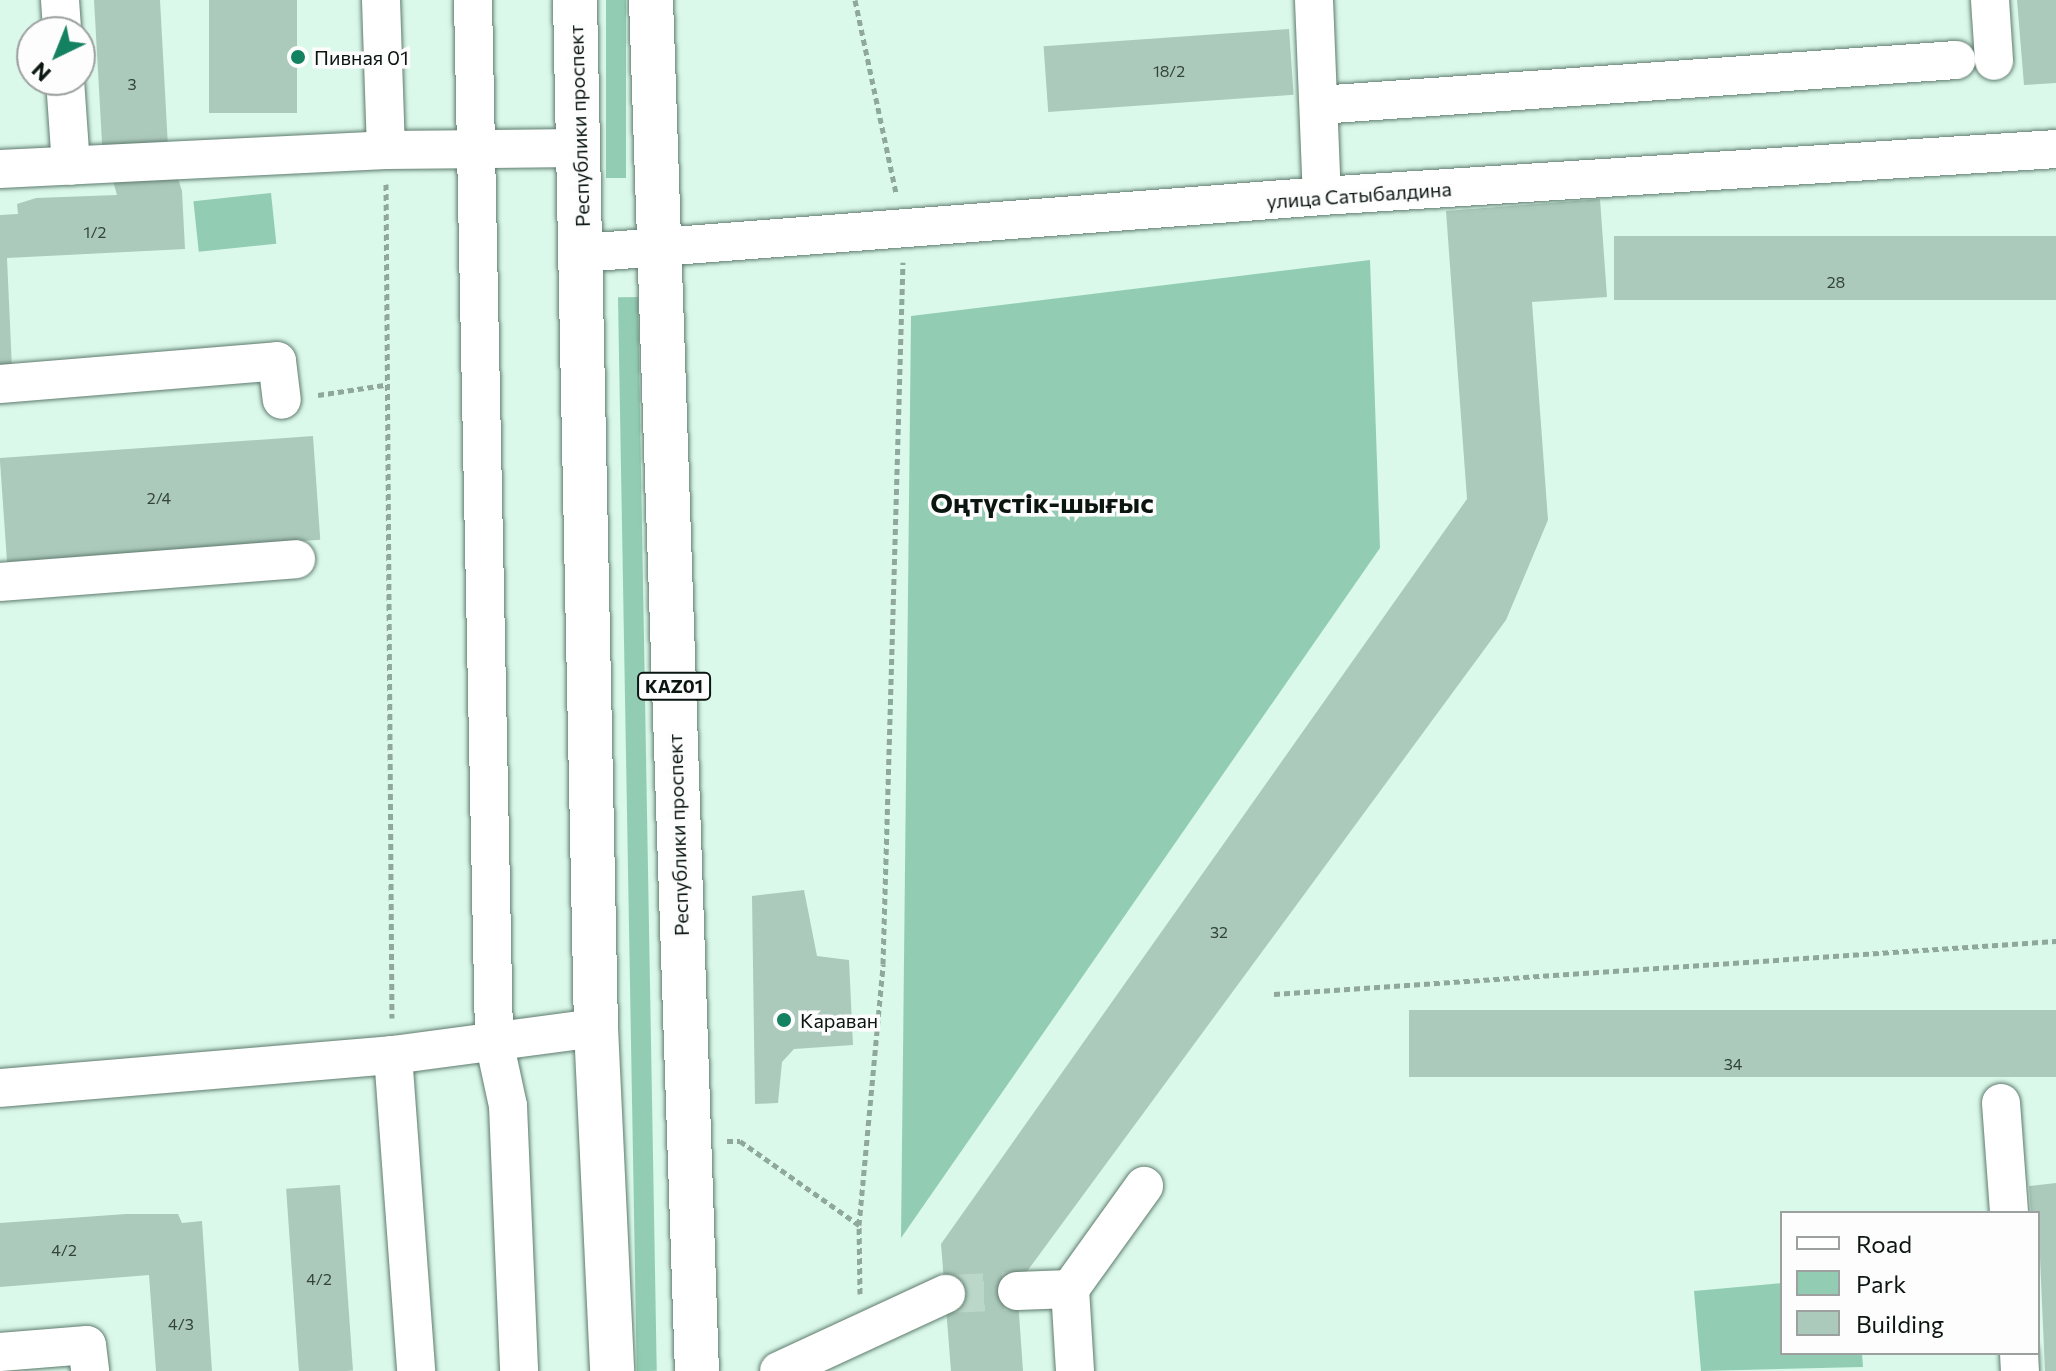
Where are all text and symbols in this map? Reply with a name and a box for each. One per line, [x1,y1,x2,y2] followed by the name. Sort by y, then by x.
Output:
[16,16,96,96] north arrow
[563,24,595,228] street label: Республики проспект
[314,45,409,69] place label: Пивная 01
[289,48,307,66] marker: Пивная 01
[25,57,56,88] text: N
[1153,61,1185,81] house number: 18/2
[127,74,137,94] house number: 3
[1266,177,1452,213] street label: улица Сатыбалдина
[84,222,106,242] house number: 1/2
[1827,272,1845,292] house number: 28
[930,485,1154,519] district label: Оңтүстік-шығыс
[147,488,171,508] house number: 2/4
[636,672,712,700] road number: KАZ01
[662,733,694,937] street label: Республики проспект
[1210,922,1228,942] house number: 32
[800,1008,878,1032] place label: Караван
[775,1011,793,1029] marker: Караван
[1724,1054,1742,1074] house number: 34
[1780,1211,2040,1355] legend
[1856,1229,1912,1258] text: Road
[51,1240,77,1260] house number: 4/2
[306,1269,332,1289] house number: 4/2
[1856,1269,1906,1298] text: Park
[1856,1309,1944,1338] text: Building
[168,1314,194,1334] house number: 4/3

